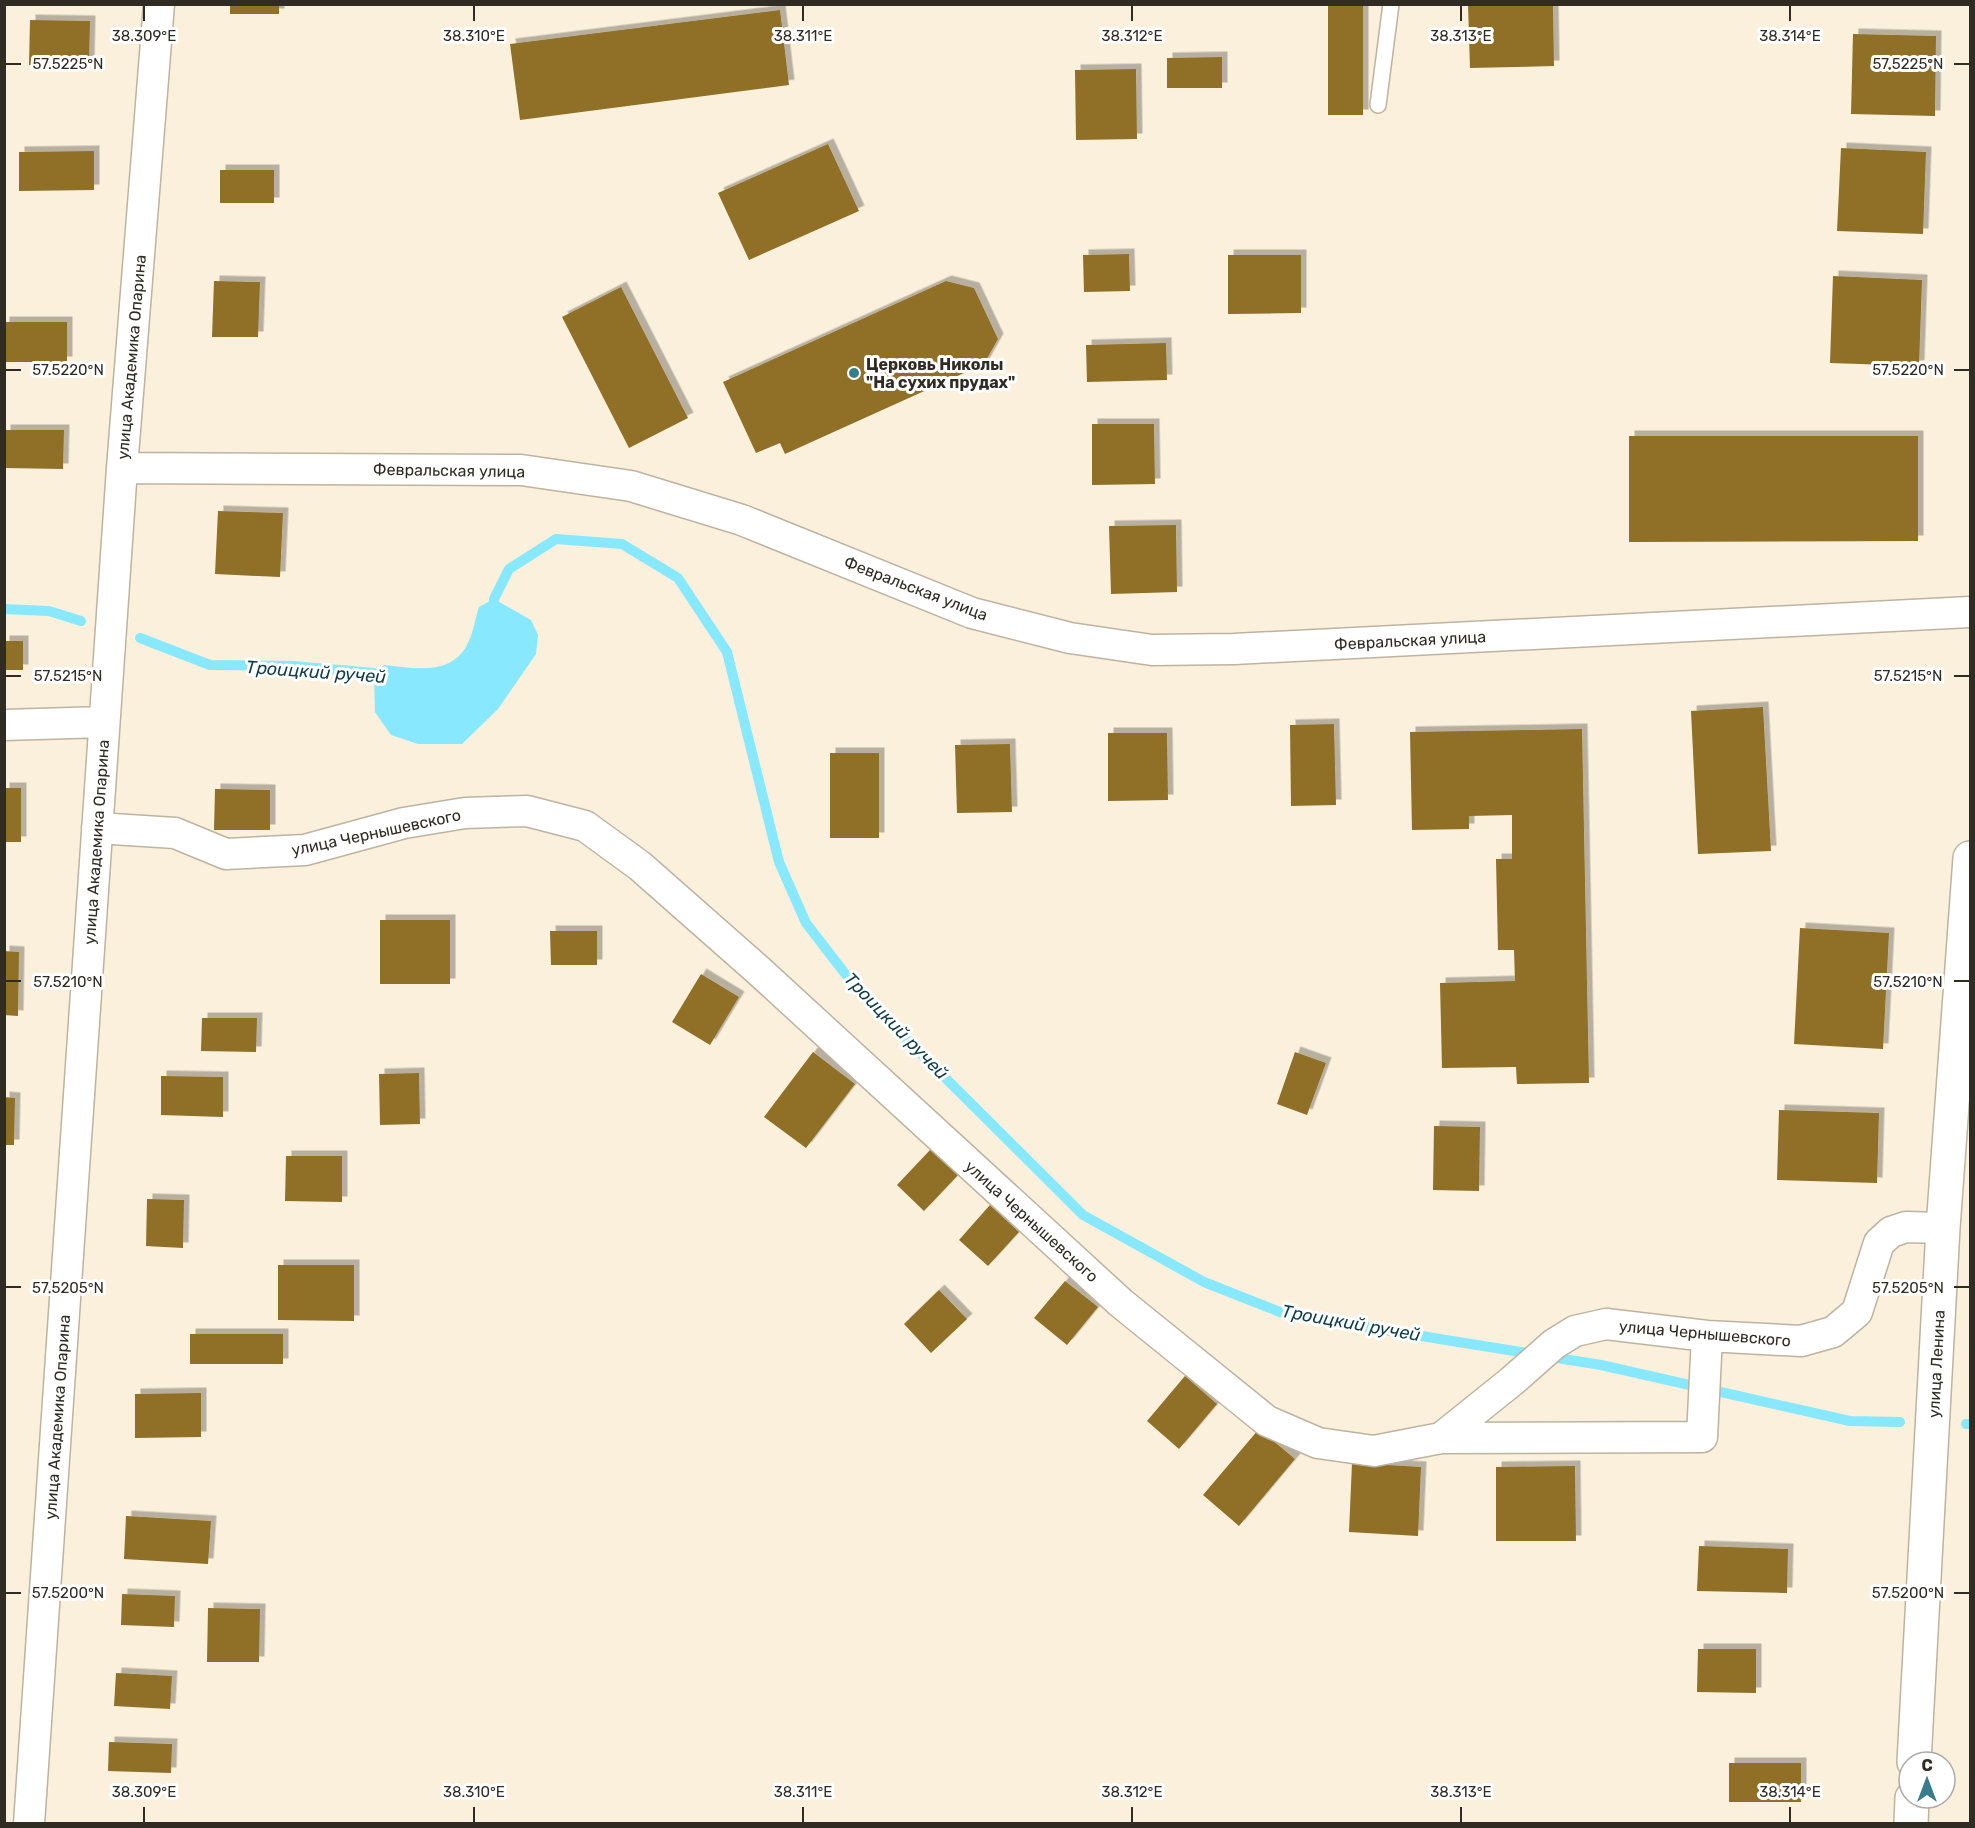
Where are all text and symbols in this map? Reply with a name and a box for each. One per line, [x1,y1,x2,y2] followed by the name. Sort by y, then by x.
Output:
[112,27,176,45] text: 38.309°E
[443,27,505,45] text: 38.310°E
[774,27,832,45] text: 38.311°E
[1101,27,1163,45] text: 38.312°E
[1430,27,1492,45] text: 38.313°E
[1759,27,1821,45] text: 38.314°E
[32,55,104,73] text: 57.5225°N
[1872,55,1944,73] text: 57.5225°N
[113,254,150,460] street label: улица Академика Опарина
[866,355,1015,392] place label: Церковь Николы "На сухих прудах"
[32,361,104,379] text: 57.5220°N
[1872,361,1944,379] text: 57.5220°N
[847,366,861,380] marker: Церковь Николы "На сухих прудах"
[373,460,525,481] street label: Февральская улица
[841,552,990,625] street label: Февральская улица
[1334,627,1487,654] street label: Февральская улица
[245,656,387,688] water label: Троицкий ручей
[34,667,102,685] text: 57.5215°N
[1874,667,1942,685] text: 57.5215°N
[80,739,113,945] street label: улица Академика Опарина
[290,805,462,860] street label: улица Чернышевского
[839,968,953,1084] water label: Троицкий ручей
[33,973,103,991] text: 57.5210°N
[1873,973,1943,991] text: 57.5210°N
[961,1157,1102,1286] street label: улица Чернышевского
[32,1279,104,1297] text: 57.5205°N
[1872,1279,1944,1297] text: 57.5205°N
[1280,1300,1422,1346] water label: Троицкий ручей
[1924,1309,1949,1419] street label: улица Ленина
[41,1314,74,1520] street label: улица Академика Опарина
[1618,1317,1792,1350] street label: улица Чернышевского
[32,1584,104,1602] text: 57.5200°N
[1872,1584,1944,1602] text: 57.5200°N
[1897,1750,1957,1810] north arrow
[1921,1756,1933,1775] text: С
[112,1783,176,1801] text: 38.309°E
[443,1783,505,1801] text: 38.310°E
[774,1783,832,1801] text: 38.311°E
[1101,1783,1163,1801] text: 38.312°E
[1430,1783,1492,1801] text: 38.313°E
[1759,1783,1821,1801] text: 38.314°E

